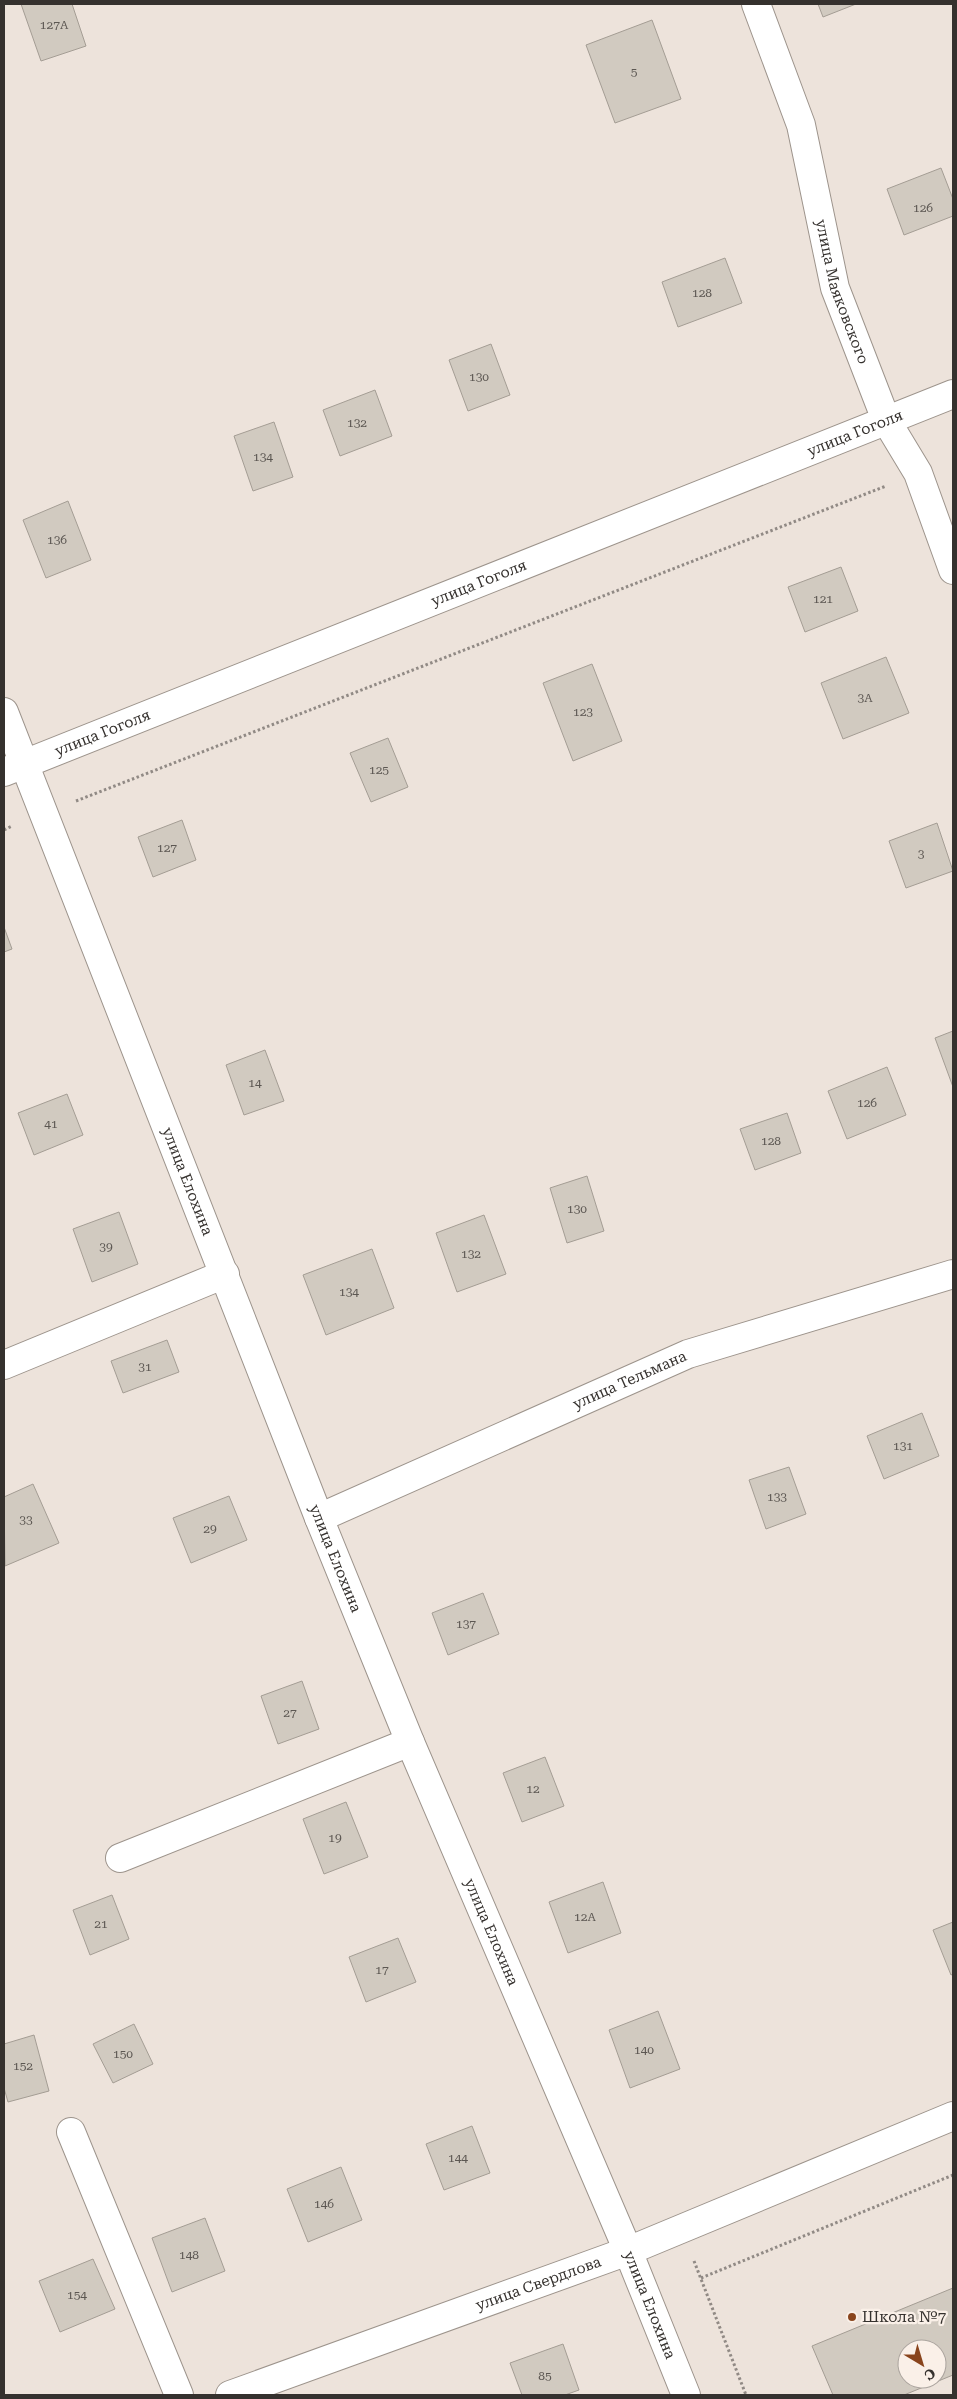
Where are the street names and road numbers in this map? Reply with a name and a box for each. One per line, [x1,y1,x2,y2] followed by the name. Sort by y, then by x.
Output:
[812,218,872,367] street label: улица Маяковского
[805,406,905,460] street label: улица Гоголя
[428,556,529,610] street label: улица Гоголя
[52,706,153,760] street label: улица Гоголя
[158,1125,217,1238] street label: улица Елохина
[570,1347,689,1413] street label: улица Тельмана
[306,1502,365,1615] street label: улица Елохина
[461,1876,522,1988] street label: улица Елохина
[620,2248,680,2362] street label: улица Елохина
[473,2252,604,2314] street label: улица Свердлова

